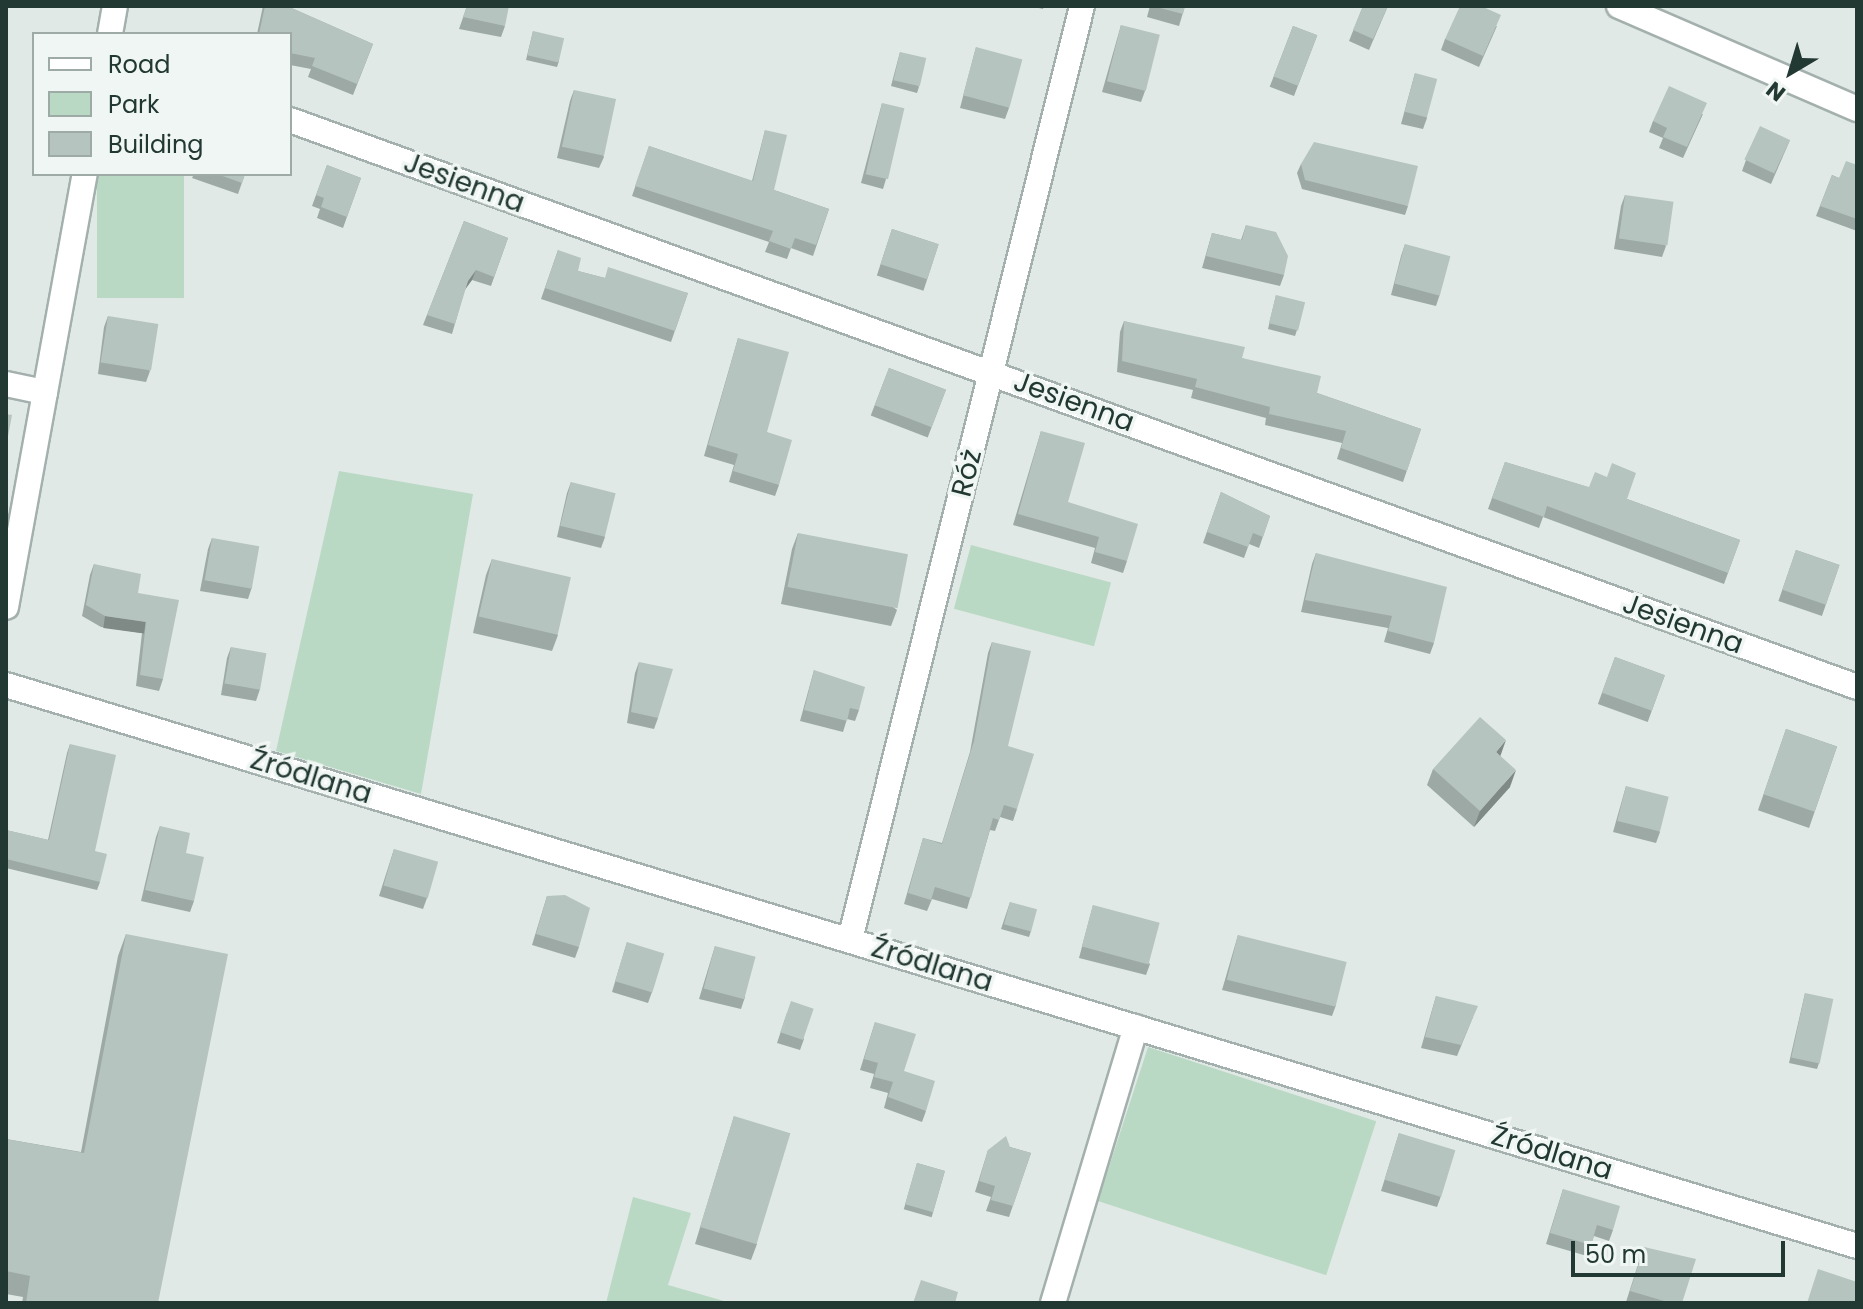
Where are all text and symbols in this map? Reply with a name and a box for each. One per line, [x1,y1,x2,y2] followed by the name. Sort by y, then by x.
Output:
[32,32,292,176] legend
[1751,32,1831,112] north arrow
[108,48,170,81] text: Road
[1760,74,1792,109] text: N
[108,88,159,121] text: Park
[108,128,204,161] text: Building
[399,146,529,220] street label: Jesienna
[1009,365,1139,439] street label: Jesienna
[945,446,989,500] street label: Róż
[1618,587,1748,661] street label: Jesienna
[246,743,376,811] street label: Źródlana
[867,931,997,999] street label: Źródlana
[1487,1119,1617,1187] street label: Źródlana
[1575,1225,1789,1275] scale bar
[1585,1238,1646,1271] text: 50 m

